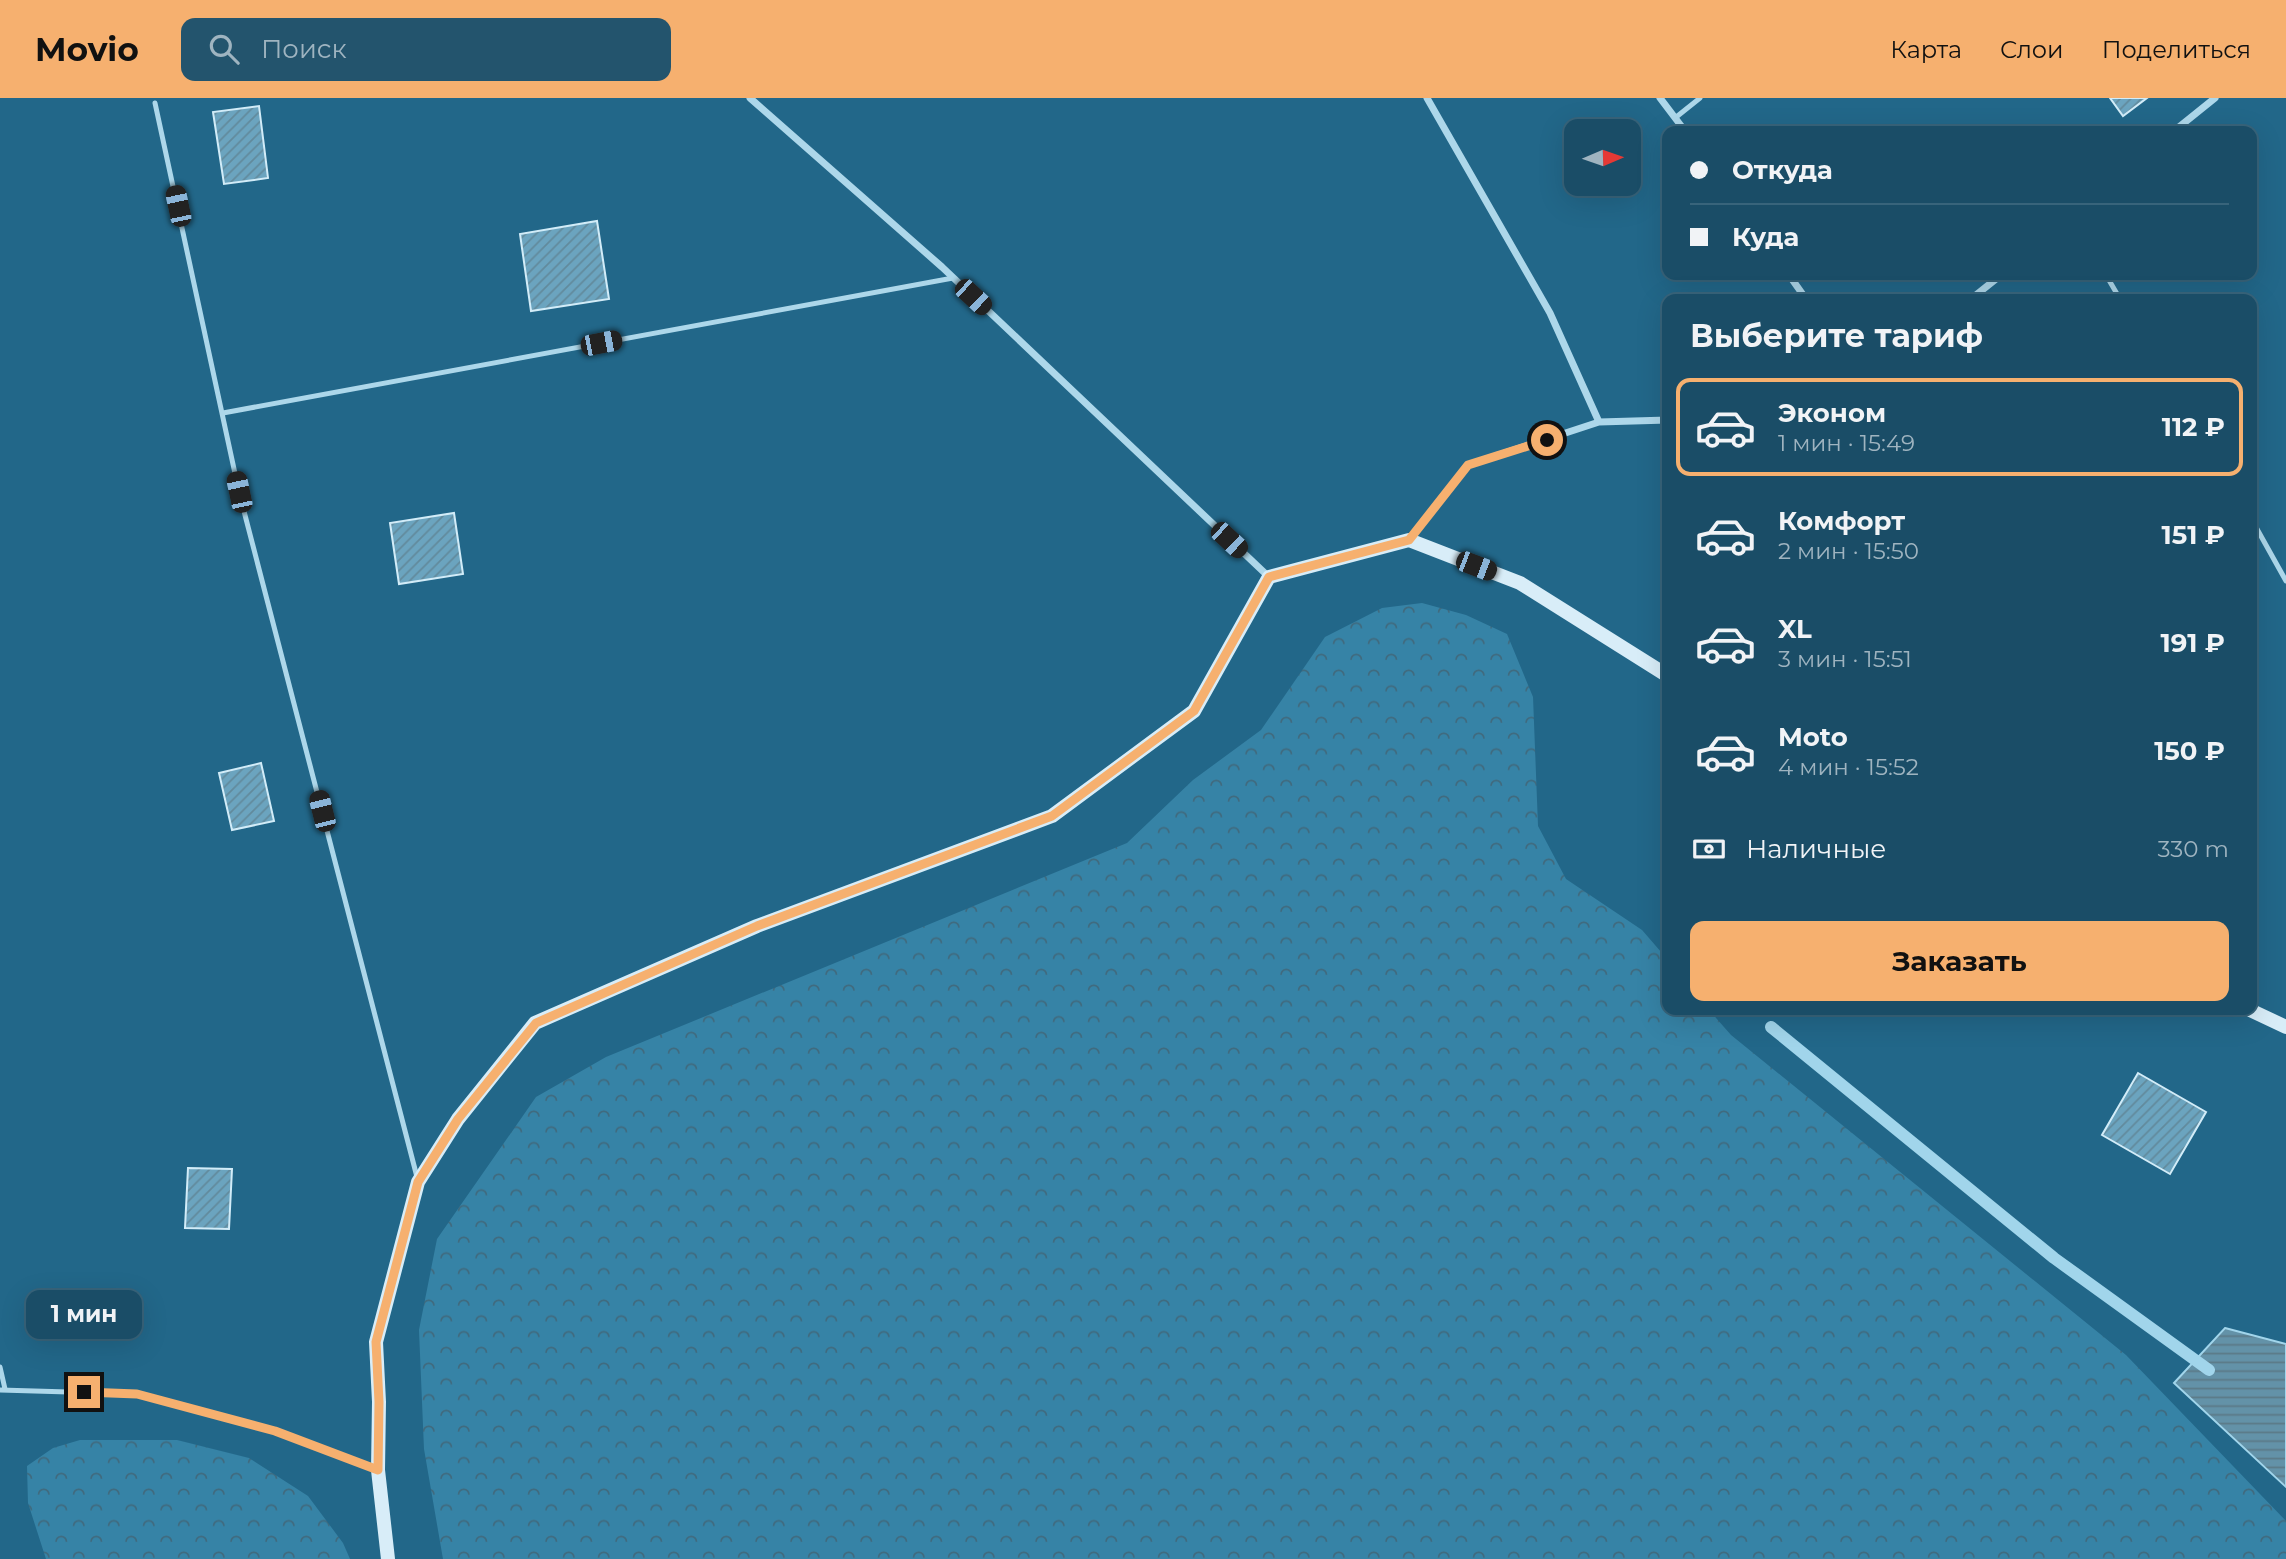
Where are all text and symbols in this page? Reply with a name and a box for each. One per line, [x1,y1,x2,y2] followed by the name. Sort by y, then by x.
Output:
[181,18,671,81] search box
[35,29,139,69] text: Movio
[205,30,243,68] icon: search
[261,33,347,65] text: Поиск
[1890,35,1962,64] text: Карта
[2000,35,2064,64] text: Слои
[2102,35,2251,64] text: Поделиться
[1564,119,1642,196] north arrow
[1564,119,1641,196] map controls
[1732,154,1833,186] text: Откуда
[164,183,193,229] car
[1732,221,1799,253] text: Куда
[951,275,996,319] car
[1690,316,1983,355] text: Выберите тариф
[579,329,624,357] car
[1694,396,1757,459] icon: car
[1778,397,1886,429] text: Эконом
[2162,411,2225,443] text: 112 ₽
[1531,424,1563,456] route start
[1778,429,1915,457] text: 1 мин · 15:49
[225,469,254,515] car
[1694,504,1757,567] icon: car
[1778,505,1905,537] text: Комфорт
[1207,518,1252,562] car
[2162,519,2225,551] text: 151 ₽
[1778,537,1919,565] text: 2 мин · 15:50
[1453,549,1500,583] car
[1694,612,1757,675] icon: car
[1778,613,1812,645] text: XL
[2161,627,2225,659] text: 191 ₽
[1778,645,1912,673] text: 3 мин · 15:51
[1694,720,1757,783] icon: car
[1778,721,1848,753] text: Moto
[2154,735,2225,767] text: 150 ₽
[1778,753,1919,781] text: 4 мин · 15:52
[307,788,338,834] car
[1690,830,1728,868] icon: cash
[1746,833,1886,865] text: Наличные
[2158,835,2229,863] text: 330 m
[1690,921,2229,1001] button: Заказать
[26,1290,142,1340] callout: 1 мин
[51,1300,117,1328] text: 1 мин
[68,1376,100,1408] route end

